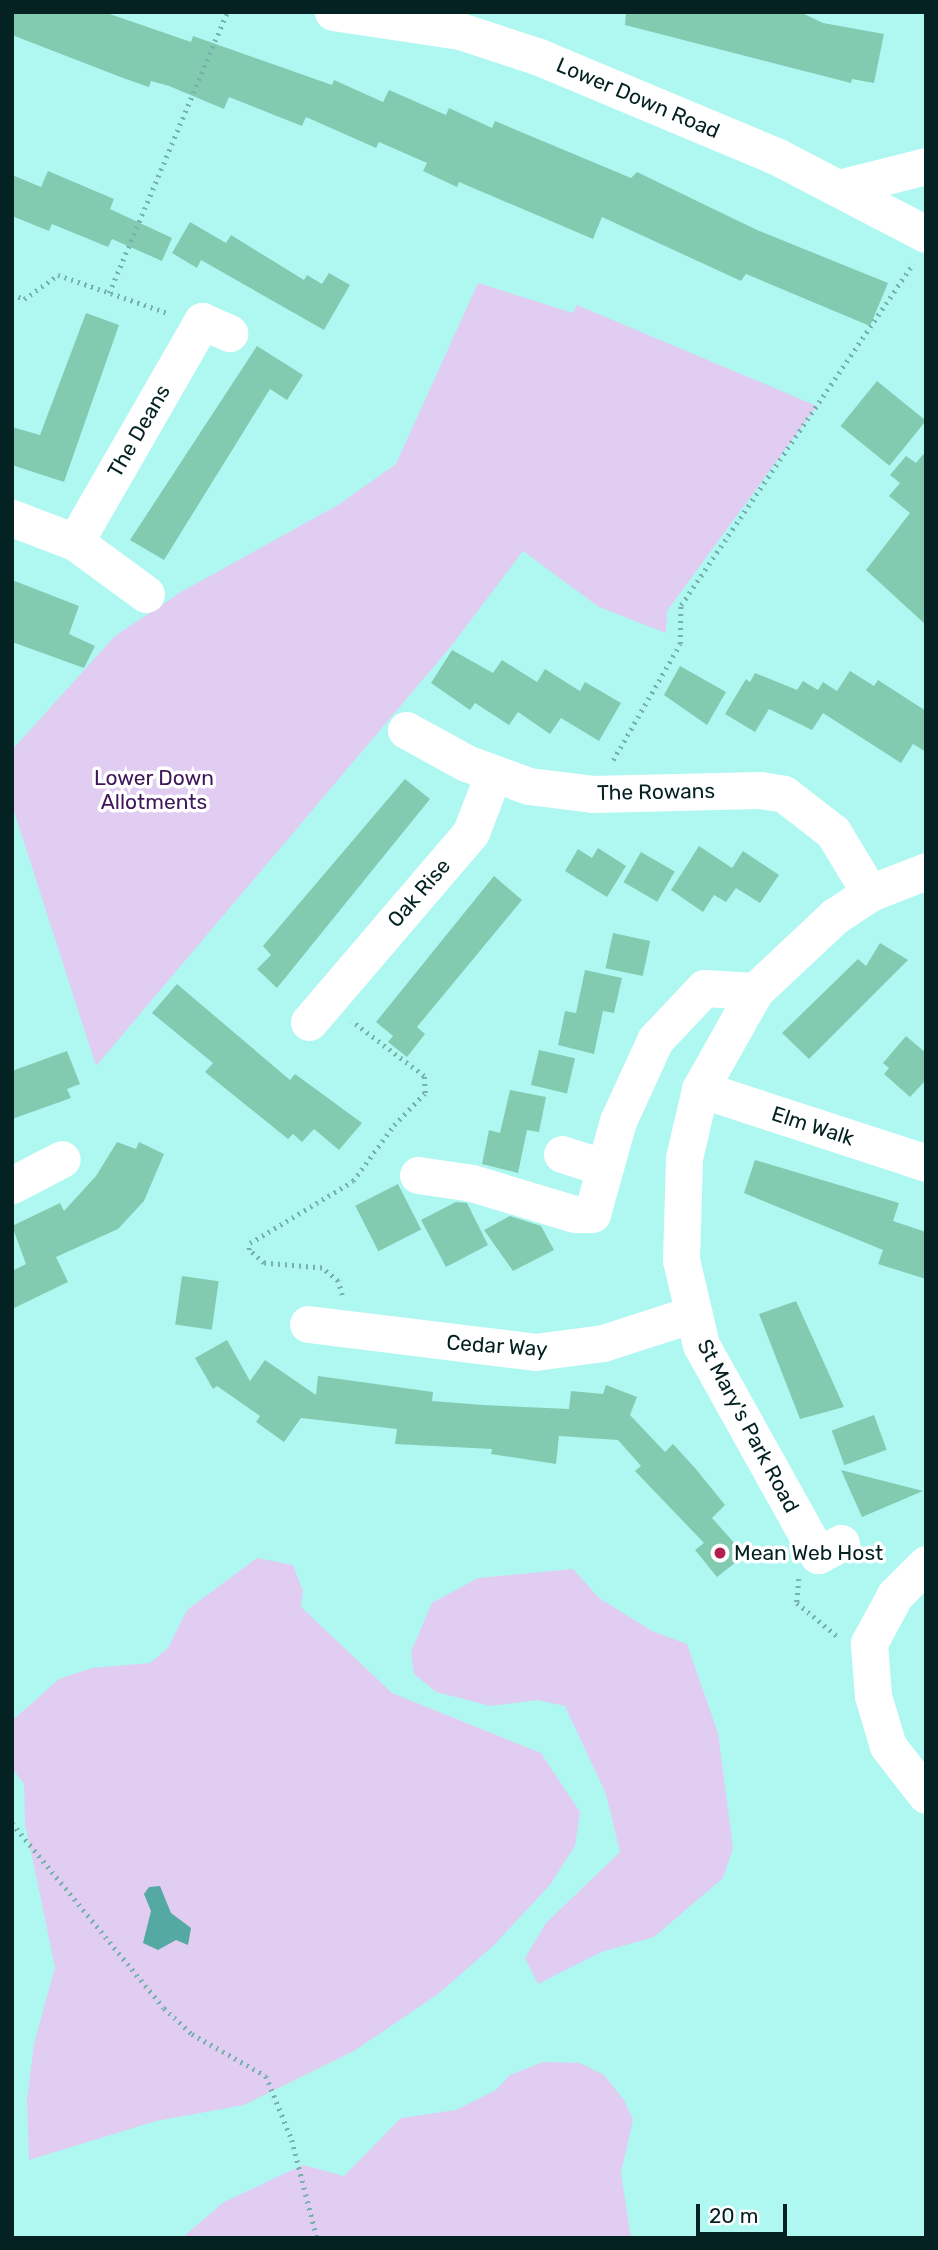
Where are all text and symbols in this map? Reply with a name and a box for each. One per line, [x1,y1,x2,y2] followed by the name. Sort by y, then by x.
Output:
[552,52,724,144] street label: Lower Down Road
[102,380,176,482] street label: The Deans
[94,765,214,815] park label: Lower Down Allotments
[597,778,715,806] street label: The Rowans
[382,853,456,933] street label: Oak Rise
[768,1101,858,1151] street label: Elm Walk
[445,1330,549,1362] street label: Cedar Way
[692,1335,804,1517] street label: St Mary's Park Road
[734,1540,884,1566] place label: Mean Web Host
[712,1545,728,1561] marker: Mean Web Host
[700,2190,791,2234] scale bar
[709,2203,758,2228] text: 20 m

